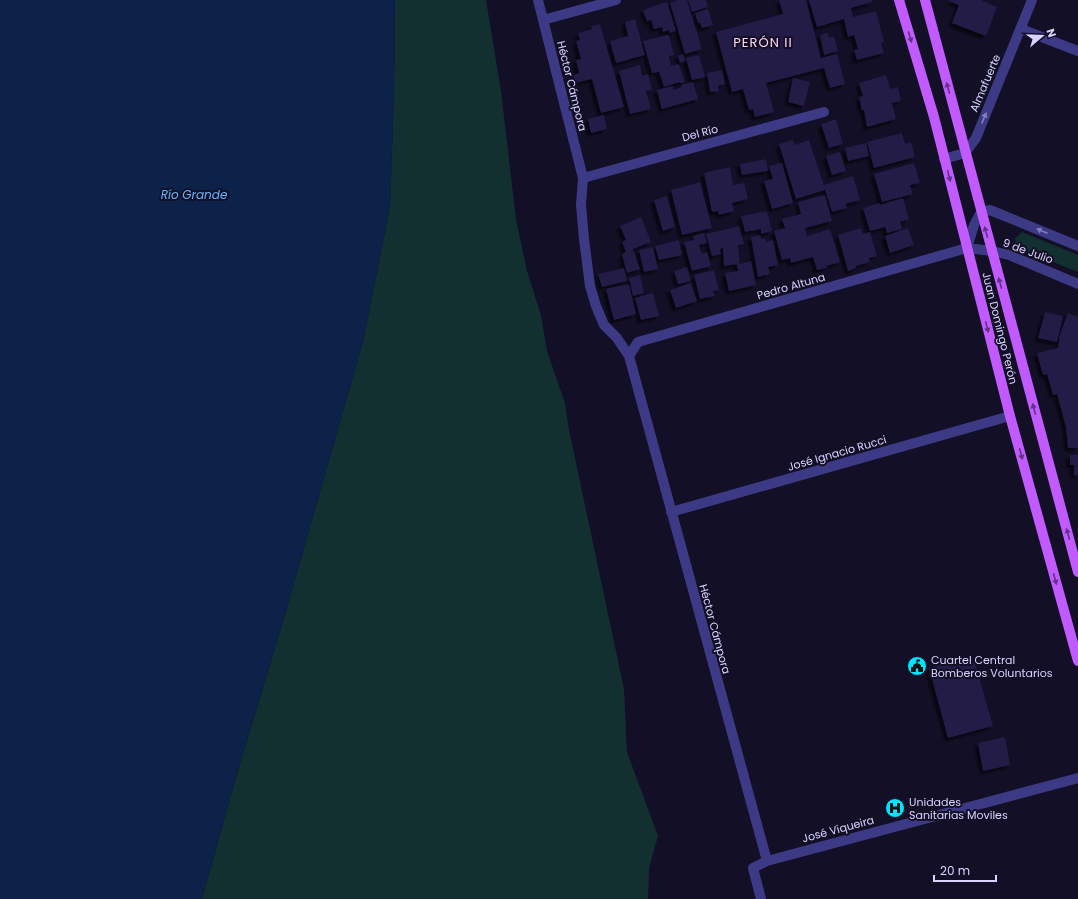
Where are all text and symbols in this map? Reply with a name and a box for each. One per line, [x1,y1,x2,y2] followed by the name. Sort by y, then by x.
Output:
[1022,16,1062,56] north arrow
[1043,26,1060,39] text: N
[907,32,913,44] one-way arrow
[733,33,793,52] district label: PERÓN II
[553,39,591,133] street label: Héctor Cámpora
[966,52,1004,114] street label: Almafuerte
[945,82,951,94] one-way arrow
[981,112,987,124] one-way arrow
[680,121,720,145] street label: Del Río
[946,170,952,182] one-way arrow
[161,186,228,203] water label: Río Grande
[983,225,989,238] one-way arrow
[1036,228,1047,234] one-way arrow
[1001,235,1055,267] street label: 9 de Julio
[755,269,827,303] street label: Pedro Altuna
[978,270,1022,386] street label: Juan Domingo Perón
[997,277,1003,289] one-way arrow
[984,321,990,333] one-way arrow
[1031,403,1037,415] one-way arrow
[786,431,889,475] street label: José Ignacio Rucci
[1018,448,1024,460] one-way arrow
[1065,528,1071,540] one-way arrow
[1052,573,1058,585] one-way arrow
[695,582,735,676] street label: Héctor Cámpora
[931,652,1053,681] place label: Cuartel Central Bomberos Voluntarios
[906,655,928,677] public building icon: Cuartel Central Bomberos Voluntarios
[909,794,1008,823] place label: Unidades Sanitarias Moviles
[884,797,906,819] hospital icon: Unidades Sanitarias Moviles
[800,812,876,846] street label: José Viqueira
[934,857,996,883] scale bar
[940,862,970,879] text: 20 m

